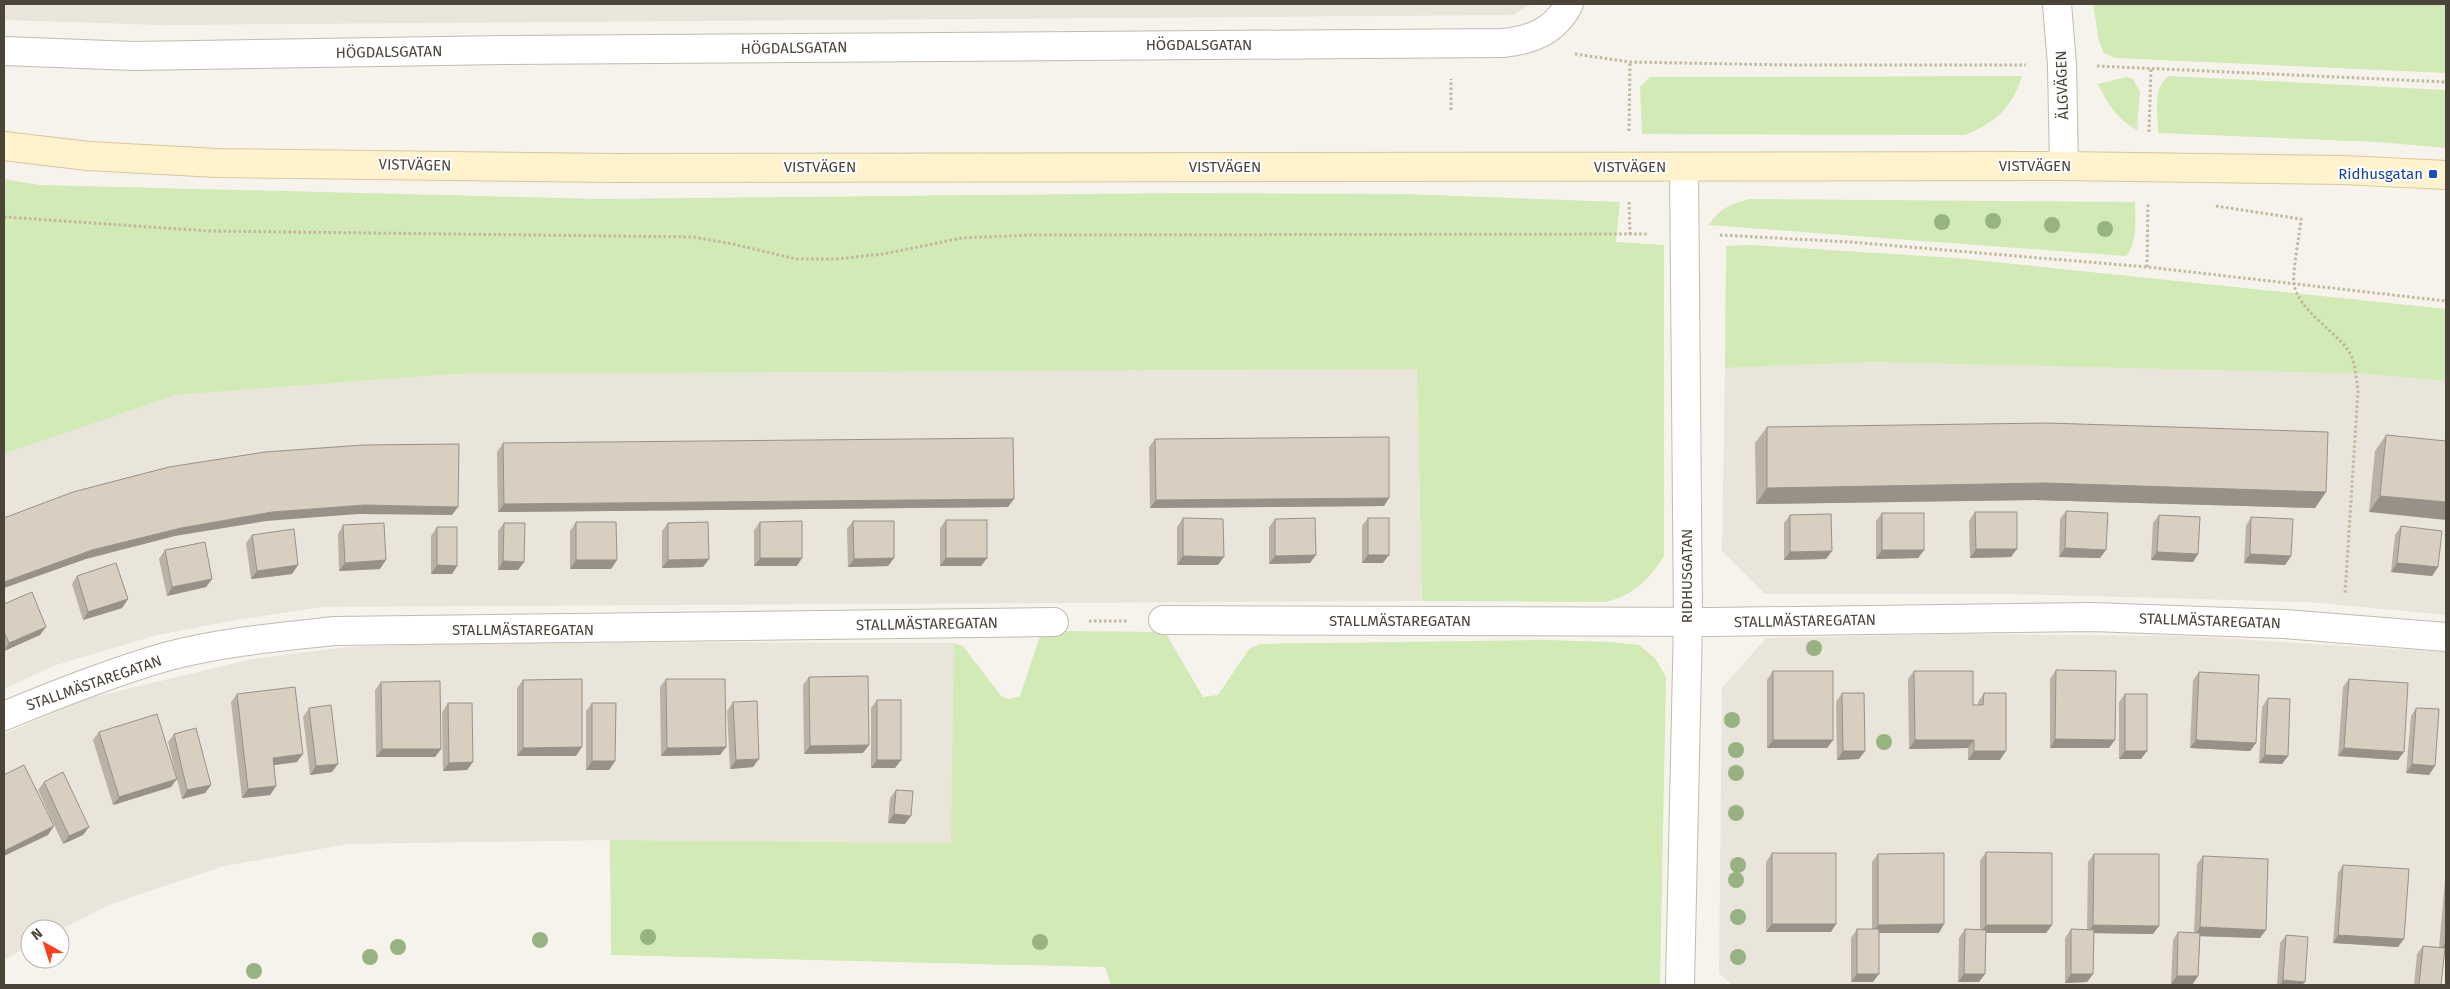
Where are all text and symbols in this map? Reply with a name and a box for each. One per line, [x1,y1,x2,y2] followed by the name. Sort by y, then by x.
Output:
[1146,36,1252,54] street label: HÖGDALSGATAN
[740,38,848,58] street label: HÖGDALSGATAN
[335,42,443,62] street label: HÖGDALSGATAN
[2052,50,2072,120] street label: ÄLGVÄGEN
[379,155,451,175] street label: VISTVÄGEN
[1999,157,2071,175] street label: VISTVÄGEN
[784,158,856,176] street label: VISTVÄGEN
[1189,158,1261,176] street label: VISTVÄGEN
[1594,158,1666,176] street label: VISTVÄGEN
[2338,165,2423,183] place label: Ridhusgatan
[2427,168,2439,180] marker: Ridhusgatan
[1678,529,1696,623] street label: RIDHUSGATAN
[2139,610,2281,632] street label: STALLMÄSTAREGATAN
[1734,611,1876,631] street label: STALLMÄSTAREGATAN
[1329,612,1471,630] street label: STALLMÄSTAREGATAN
[856,614,998,634] street label: STALLMÄSTAREGATAN
[452,621,594,639] street label: STALLMÄSTAREGATAN
[24,651,164,715] street label: STALLMÄSTAREGATAN
[20,919,70,969] north arrow
[28,925,46,944] text: N

